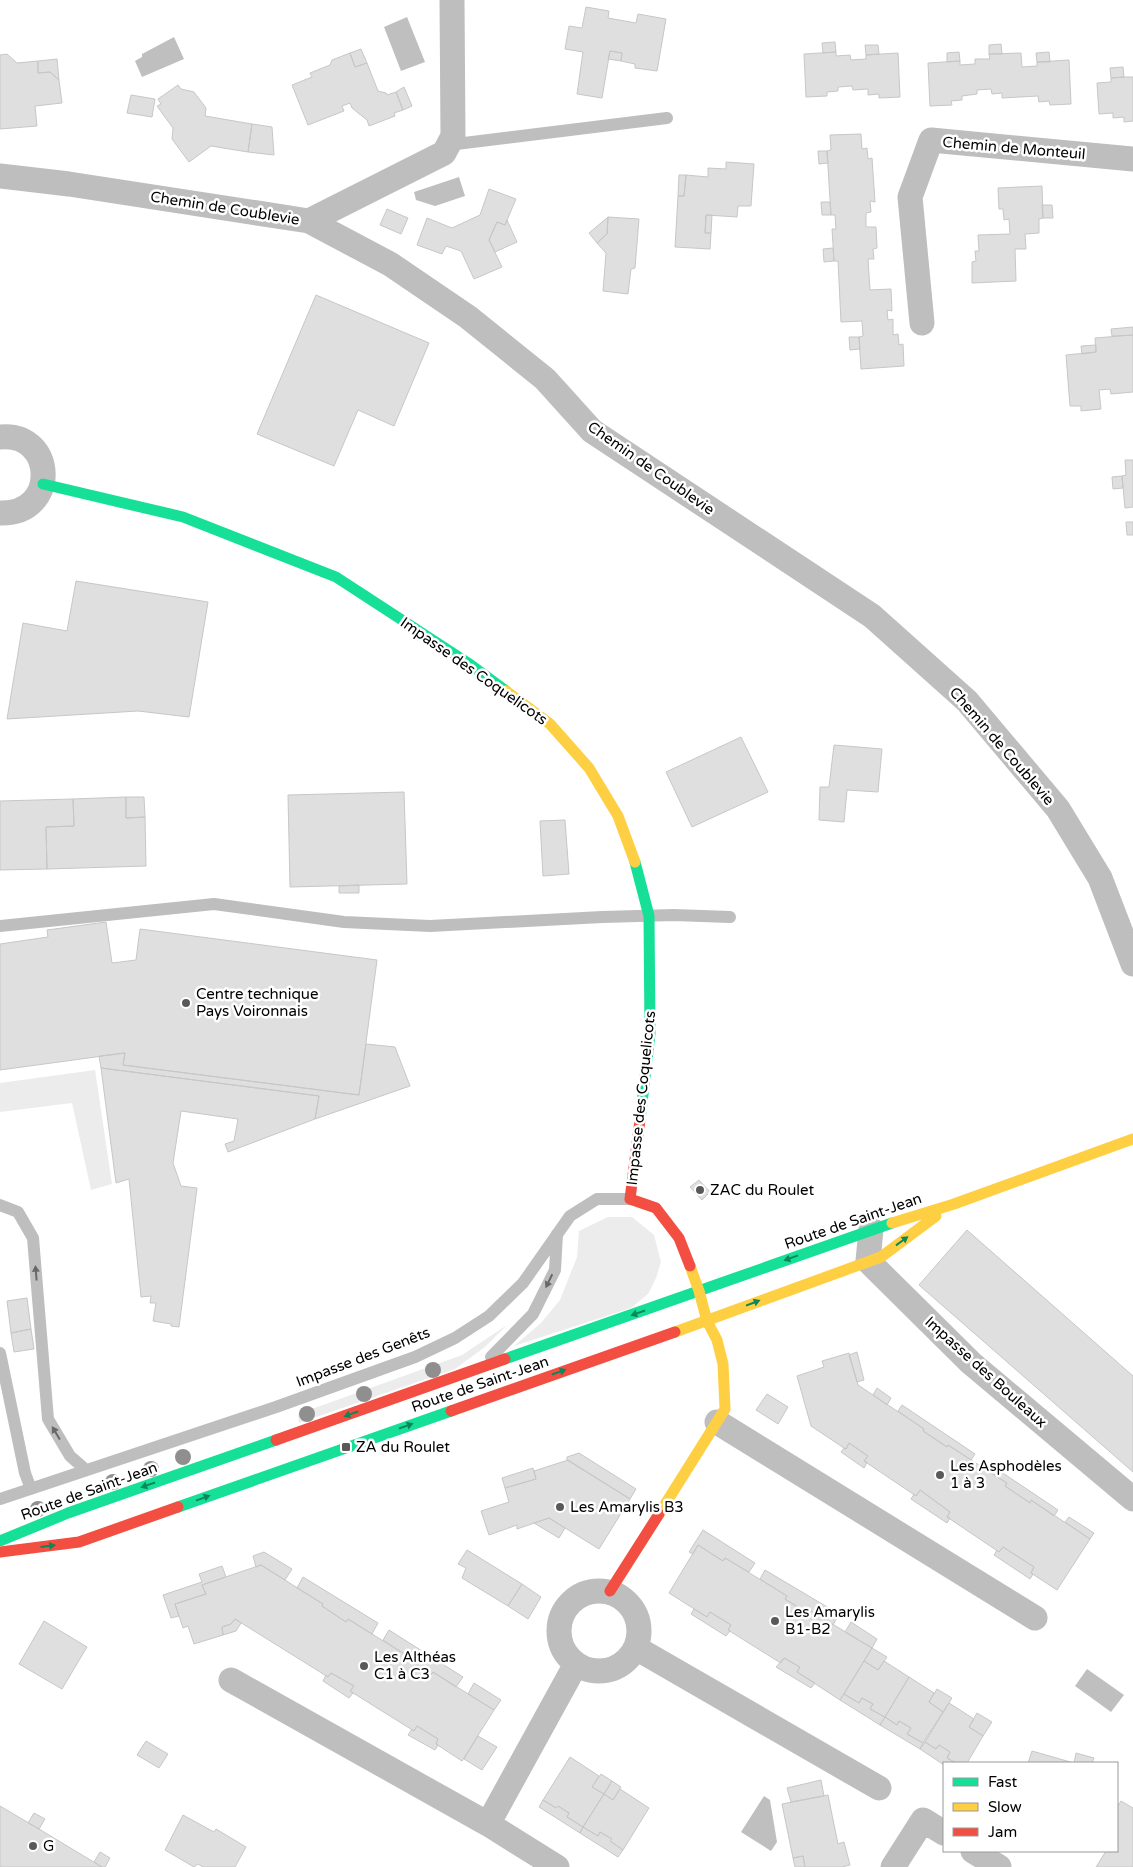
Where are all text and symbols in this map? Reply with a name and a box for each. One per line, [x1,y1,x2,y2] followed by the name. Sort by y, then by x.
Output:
[942,133,1086,163] street label: Chemin de Monteuil
[149,187,301,229] street label: Chemin de Coublevie
[584,417,718,519] street label: Chemin de Coublevie
[397,613,551,729] street label: Impasse des Coquelicots
[946,683,1058,809] street label: Chemin de Coublevie
[196,985,318,1020] place label: Centre technique Pays Voironnais
[180,997,192,1009] marker: Centre technique Pays Voironnais
[623,1010,659,1186] street label: Impasse des Coquelicots
[710,1181,815,1199] place label: ZAC du Roulet
[694,1184,706,1196] marker: ZAC du Roulet
[782,1189,924,1253] street label: Route de Saint-Jean
[895,1236,909,1246] one-way arrow
[784,1255,799,1262] one-way arrow
[31,1264,39,1280] one-way arrow
[545,1274,553,1288] one-way arrow
[746,1299,761,1307] one-way arrow
[631,1310,646,1317] one-way arrow
[921,1312,1051,1432] street label: Impasse des Bouleaux
[293,1323,433,1391] street label: Impasse des Genêts
[409,1352,551,1416] street label: Route de Saint-Jean
[552,1368,567,1376] one-way arrow
[343,1411,358,1418] one-way arrow
[398,1422,413,1429] one-way arrow
[51,1426,60,1439] one-way arrow
[356,1438,450,1456] place label: ZA du Roulet
[340,1441,352,1453] marker: ZA du Roulet
[950,1457,1062,1492] place label: Les Asphodèles 1 à 3
[18,1458,160,1524] street label: Route de Saint-Jean
[934,1469,946,1481] marker: Les Asphodèles 1 à 3
[140,1481,155,1489] one-way arrow
[196,1494,211,1502] one-way arrow
[570,1498,684,1516] place label: Les Amarylis B3
[554,1501,566,1513] marker: Les Amarylis B3
[41,1542,57,1550] one-way arrow
[785,1603,875,1638] place label: Les Amarylis B1-B2
[769,1615,781,1627] marker: Les Amarylis B1-B2
[374,1648,456,1683] place label: Les Althéas C1 à C3
[358,1660,370,1672] marker: Les Althéas C1 à C3
[943,1762,1118,1852] legend
[988,1773,1018,1791] text: Fast
[988,1798,1022,1816] text: Slow
[988,1823,1017,1841] text: Jam
[43,1837,54,1855] place label: G
[27,1840,39,1852] marker: G

